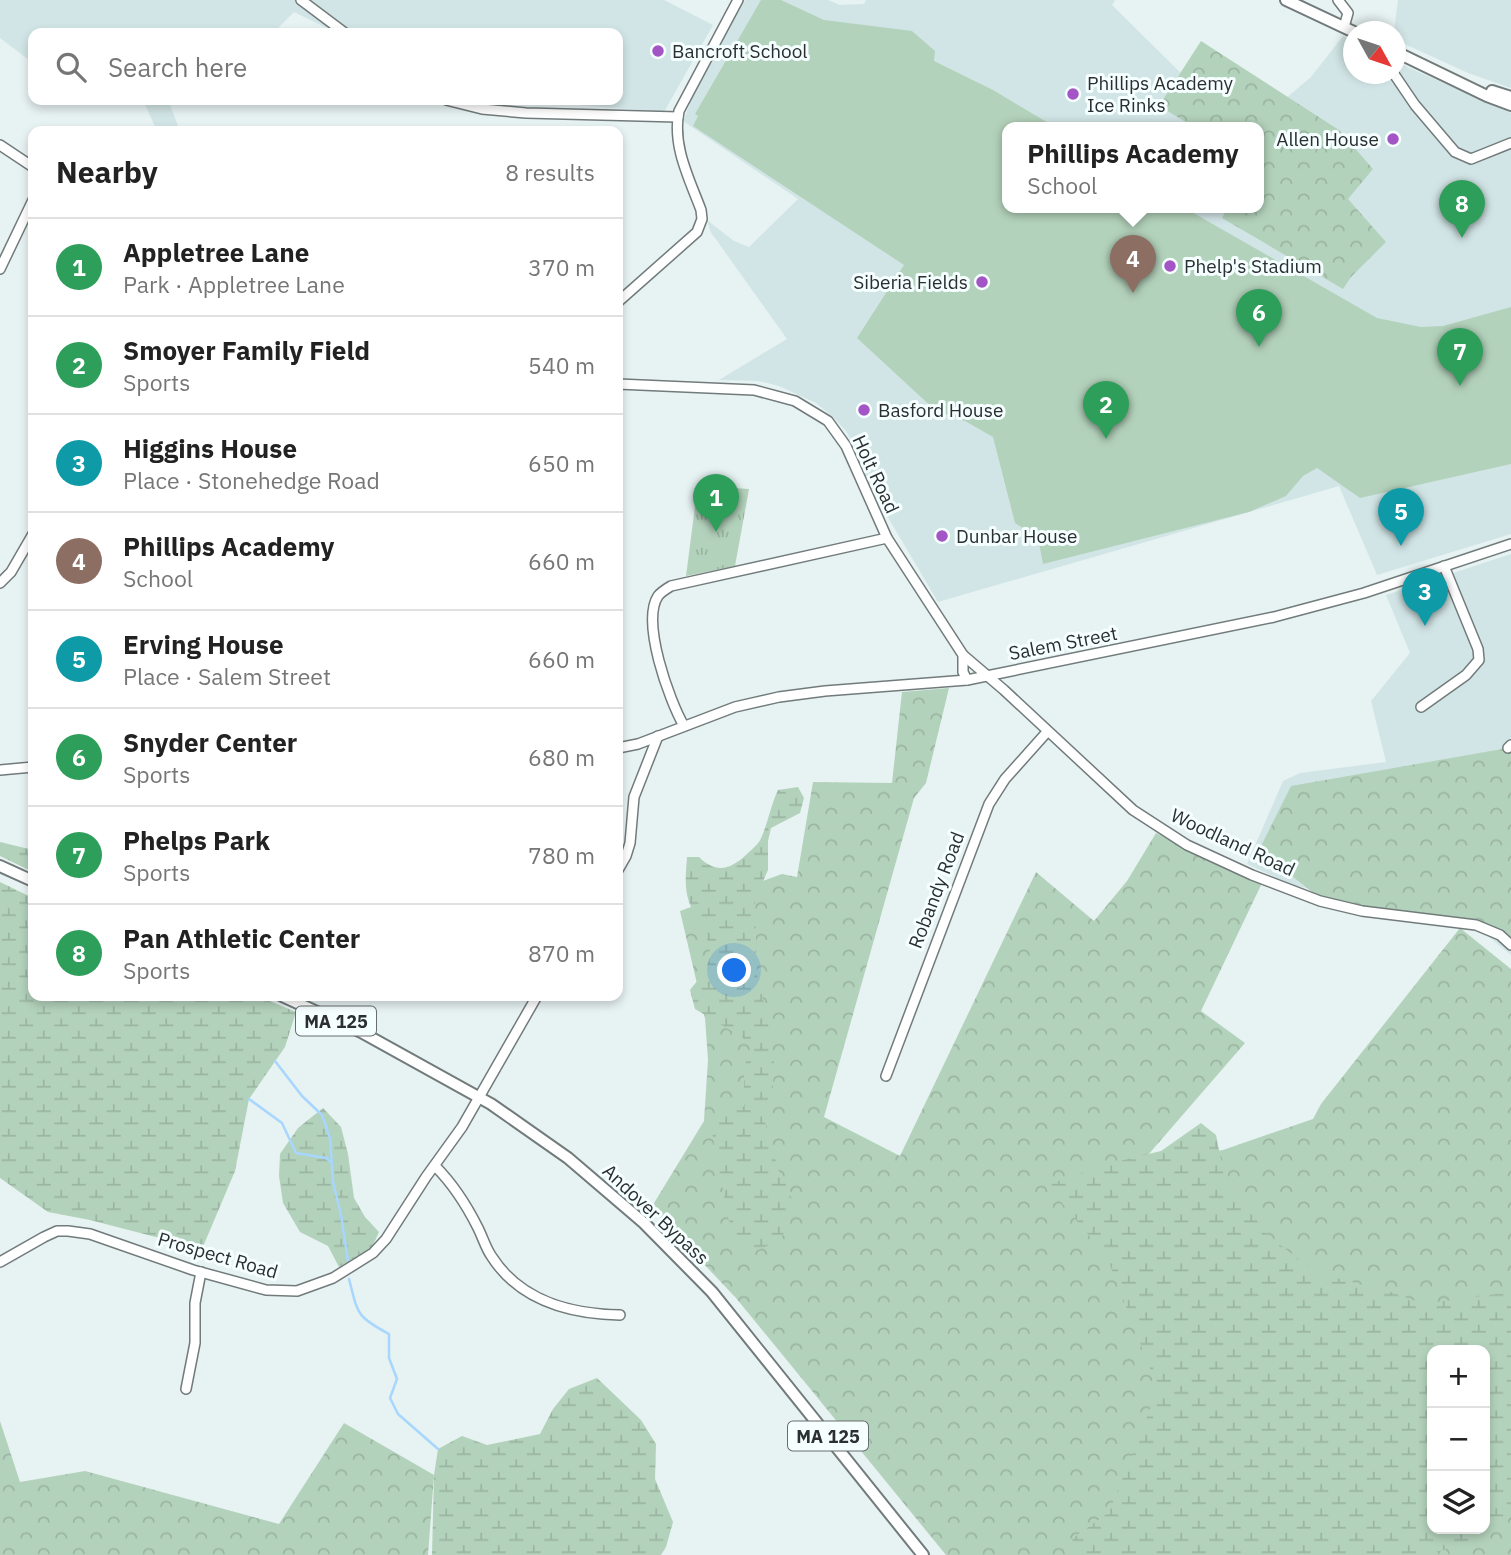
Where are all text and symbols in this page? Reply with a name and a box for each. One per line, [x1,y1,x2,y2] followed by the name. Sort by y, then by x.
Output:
[1343,21,1406,84] north arrow
[28,28,623,105] search box
[672,39,807,63] place label: Bancroft School
[650,43,666,59] marker: Bancroft School
[52,48,90,86] icon: search
[108,50,247,84] text: Search here
[1087,71,1234,117] place label: Phillips Academy Ice Rinks
[1065,86,1081,102] marker: Phillips Academy Ice Rinks
[1002,122,1264,213] popup
[1276,127,1379,151] place label: Allen House
[1385,131,1401,147] marker: Allen House
[1027,136,1239,170] text: Phillips Academy
[56,152,158,191] text: Nearby
[505,157,595,187] text: 8 results
[1027,170,1097,200] text: School
[1439,180,1485,238] pin: 8
[123,235,309,269] text: Appletree Lane
[1110,235,1156,293] pin: 4
[72,252,86,282] text: 1
[528,252,595,282] text: 370 m
[1184,254,1322,278] place label: Phelp's Stadium
[1162,258,1178,274] marker: Phelp's Stadium
[123,269,345,299] text: Park · Appletree Lane
[853,270,968,294] place label: Siberia Fields
[974,274,990,290] marker: Siberia Fields
[1236,289,1282,347] pin: 6
[1437,328,1483,386] pin: 7
[123,333,370,367] text: Smoyer Family Field
[72,350,86,380] text: 2
[528,350,595,380] text: 540 m
[123,367,190,397] text: Sports
[1083,381,1129,439] pin: 2
[878,398,1003,422] place label: Basford House
[856,402,872,418] marker: Basford House
[123,431,297,465] text: Higgins House
[847,431,905,517] street label: Holt Road
[72,448,86,478] text: 3
[528,448,595,478] text: 650 m
[123,465,380,495] text: Place · Stonehedge Road
[693,474,739,532] pin: 1
[1378,488,1424,546] pin: 5
[956,524,1078,548] place label: Dunbar House
[934,528,950,544] marker: Dunbar House
[123,529,334,563] text: Phillips Academy
[72,546,86,576] text: 4
[528,546,595,576] text: 660 m
[123,563,193,593] text: School
[1402,568,1448,626] pin: 3
[1007,621,1119,665] street label: Salem Street
[123,627,284,661] text: Erving House
[72,644,86,674] text: 5
[528,644,595,674] text: 660 m
[123,661,331,691] text: Place · Salem Street
[123,725,297,759] text: Snyder Center
[72,742,86,772] text: 6
[528,742,595,772] text: 680 m
[123,759,190,789] text: Sports
[1167,803,1299,881] street label: Woodland Road
[123,823,270,857] text: Phelps Park
[903,828,969,952] street label: Robandy Road
[72,840,86,870] text: 7
[528,840,595,870] text: 780 m
[123,857,190,887] text: Sports
[123,921,360,955] text: Pan Athletic Center
[72,938,86,968] text: 8
[528,938,595,968] text: 870 m
[717,953,751,987] your location
[123,955,190,985] text: Sports
[296,1006,376,1036] road number: MA 125
[598,1159,714,1269] street label: Andover Bypass
[155,1226,281,1284] street label: Prospect Road
[1427,1345,1490,1534] map controls
[1427,1345,1490,1408] button: +
[1427,1408,1490,1471] button: −
[788,1422,868,1450] road number: MA 125
[1427,1471,1490,1534] button: layers

